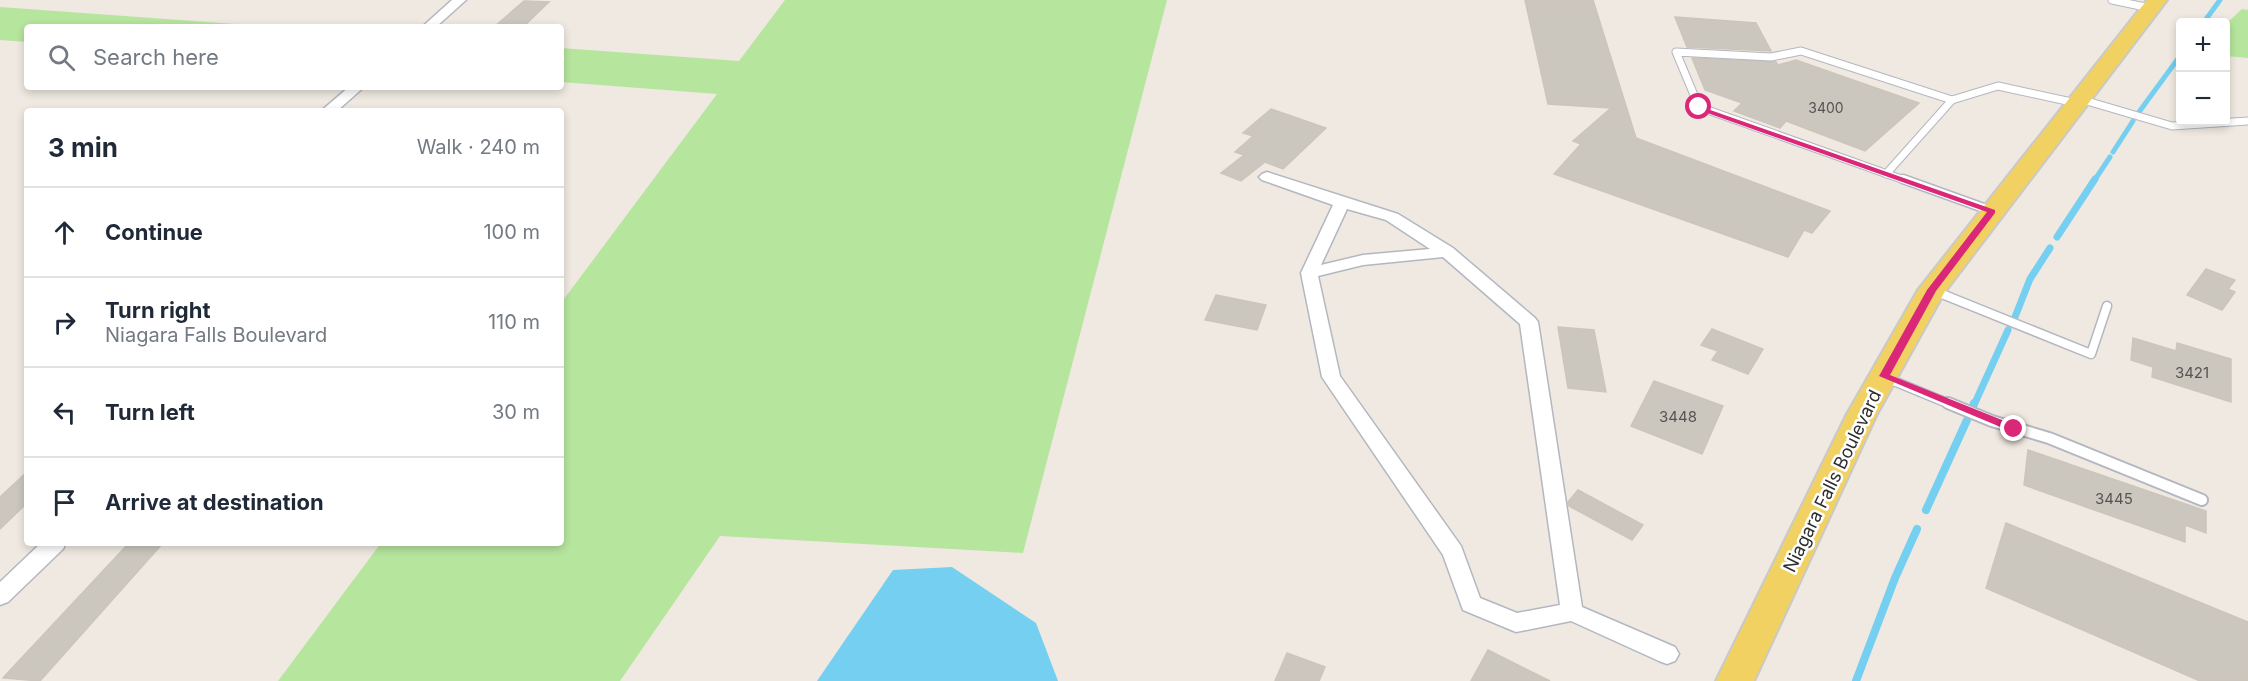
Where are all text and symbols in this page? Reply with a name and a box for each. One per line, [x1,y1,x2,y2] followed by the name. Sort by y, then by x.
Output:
[2176,18,2230,126] map controls
[2176,18,2230,72] button: +
[24,24,564,90] search box
[45,41,78,74] icon: search
[93,44,219,70] text: Search here
[2176,72,2230,126] button: −
[1685,93,1711,119] route start
[1808,99,1844,116] house number: 3400
[48,132,118,163] text: 3 min
[417,135,540,159] text: Walk · 240 m
[48,216,81,249] icon: ahead
[105,219,203,245] text: Continue
[483,220,540,244] text: 100 m
[105,297,211,323] text: Turn right
[48,306,81,339] icon: right
[488,310,540,334] text: 110 m
[105,323,327,347] text: Niagara Falls Boulevard
[2175,363,2209,382] house number: 3421
[1779,386,1885,576] street label: Niagara Falls Boulevard
[48,396,81,429] icon: left
[105,399,195,425] text: Turn left
[492,400,540,424] text: 30 m
[1659,407,1697,426] house number: 3448
[2000,415,2026,441] route end
[48,486,81,519] icon: arrive
[105,489,324,515] text: Arrive at destination
[2095,489,2133,508] house number: 3445

